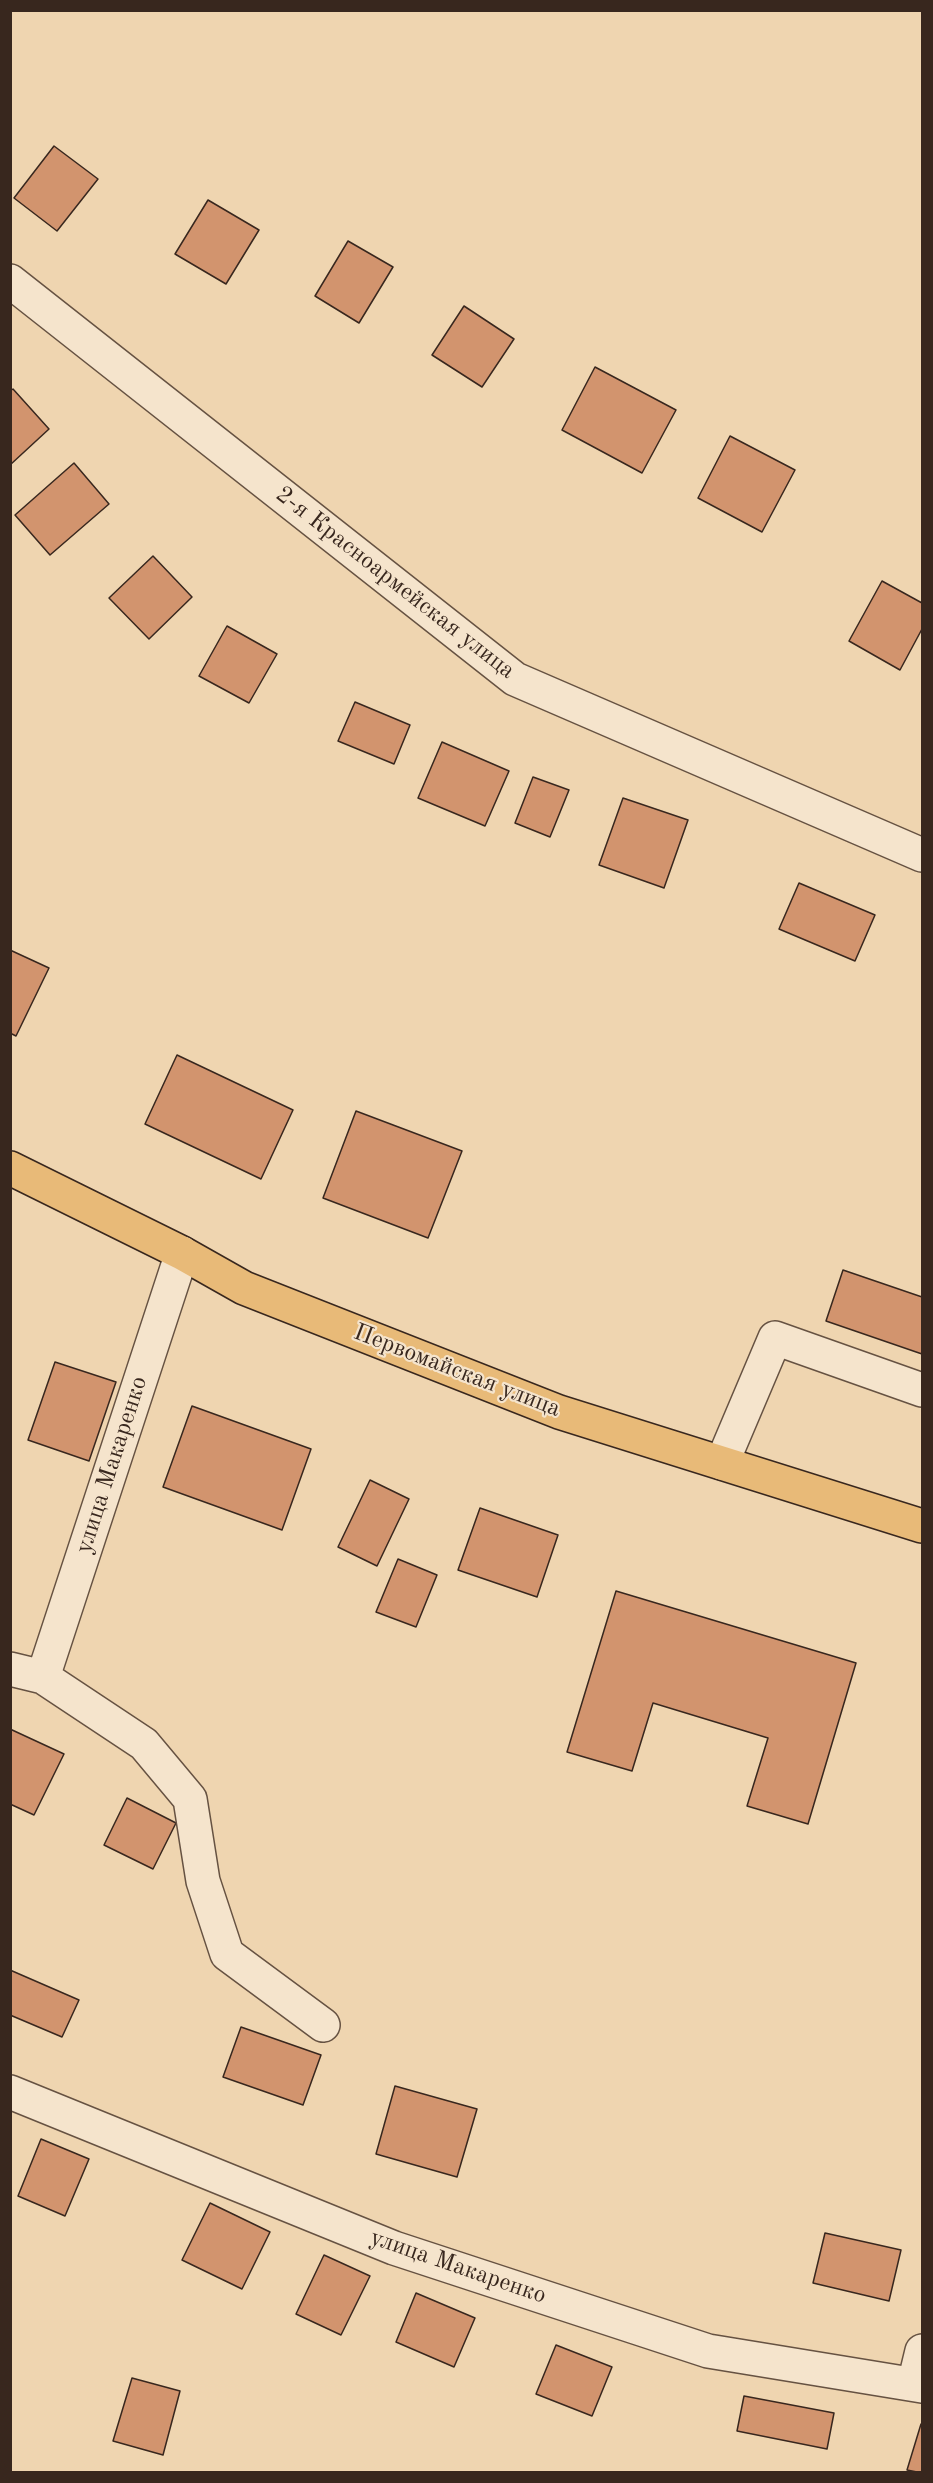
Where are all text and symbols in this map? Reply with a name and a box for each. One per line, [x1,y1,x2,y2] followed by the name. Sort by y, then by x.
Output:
[269,480,521,686] street label: 2-я Красноармейская улица
[349,1318,565,1424] street label: Первомайская улица
[70,1373,154,1557] street label: улица Макаренко
[366,2223,550,2311] street label: улица Макаренко

